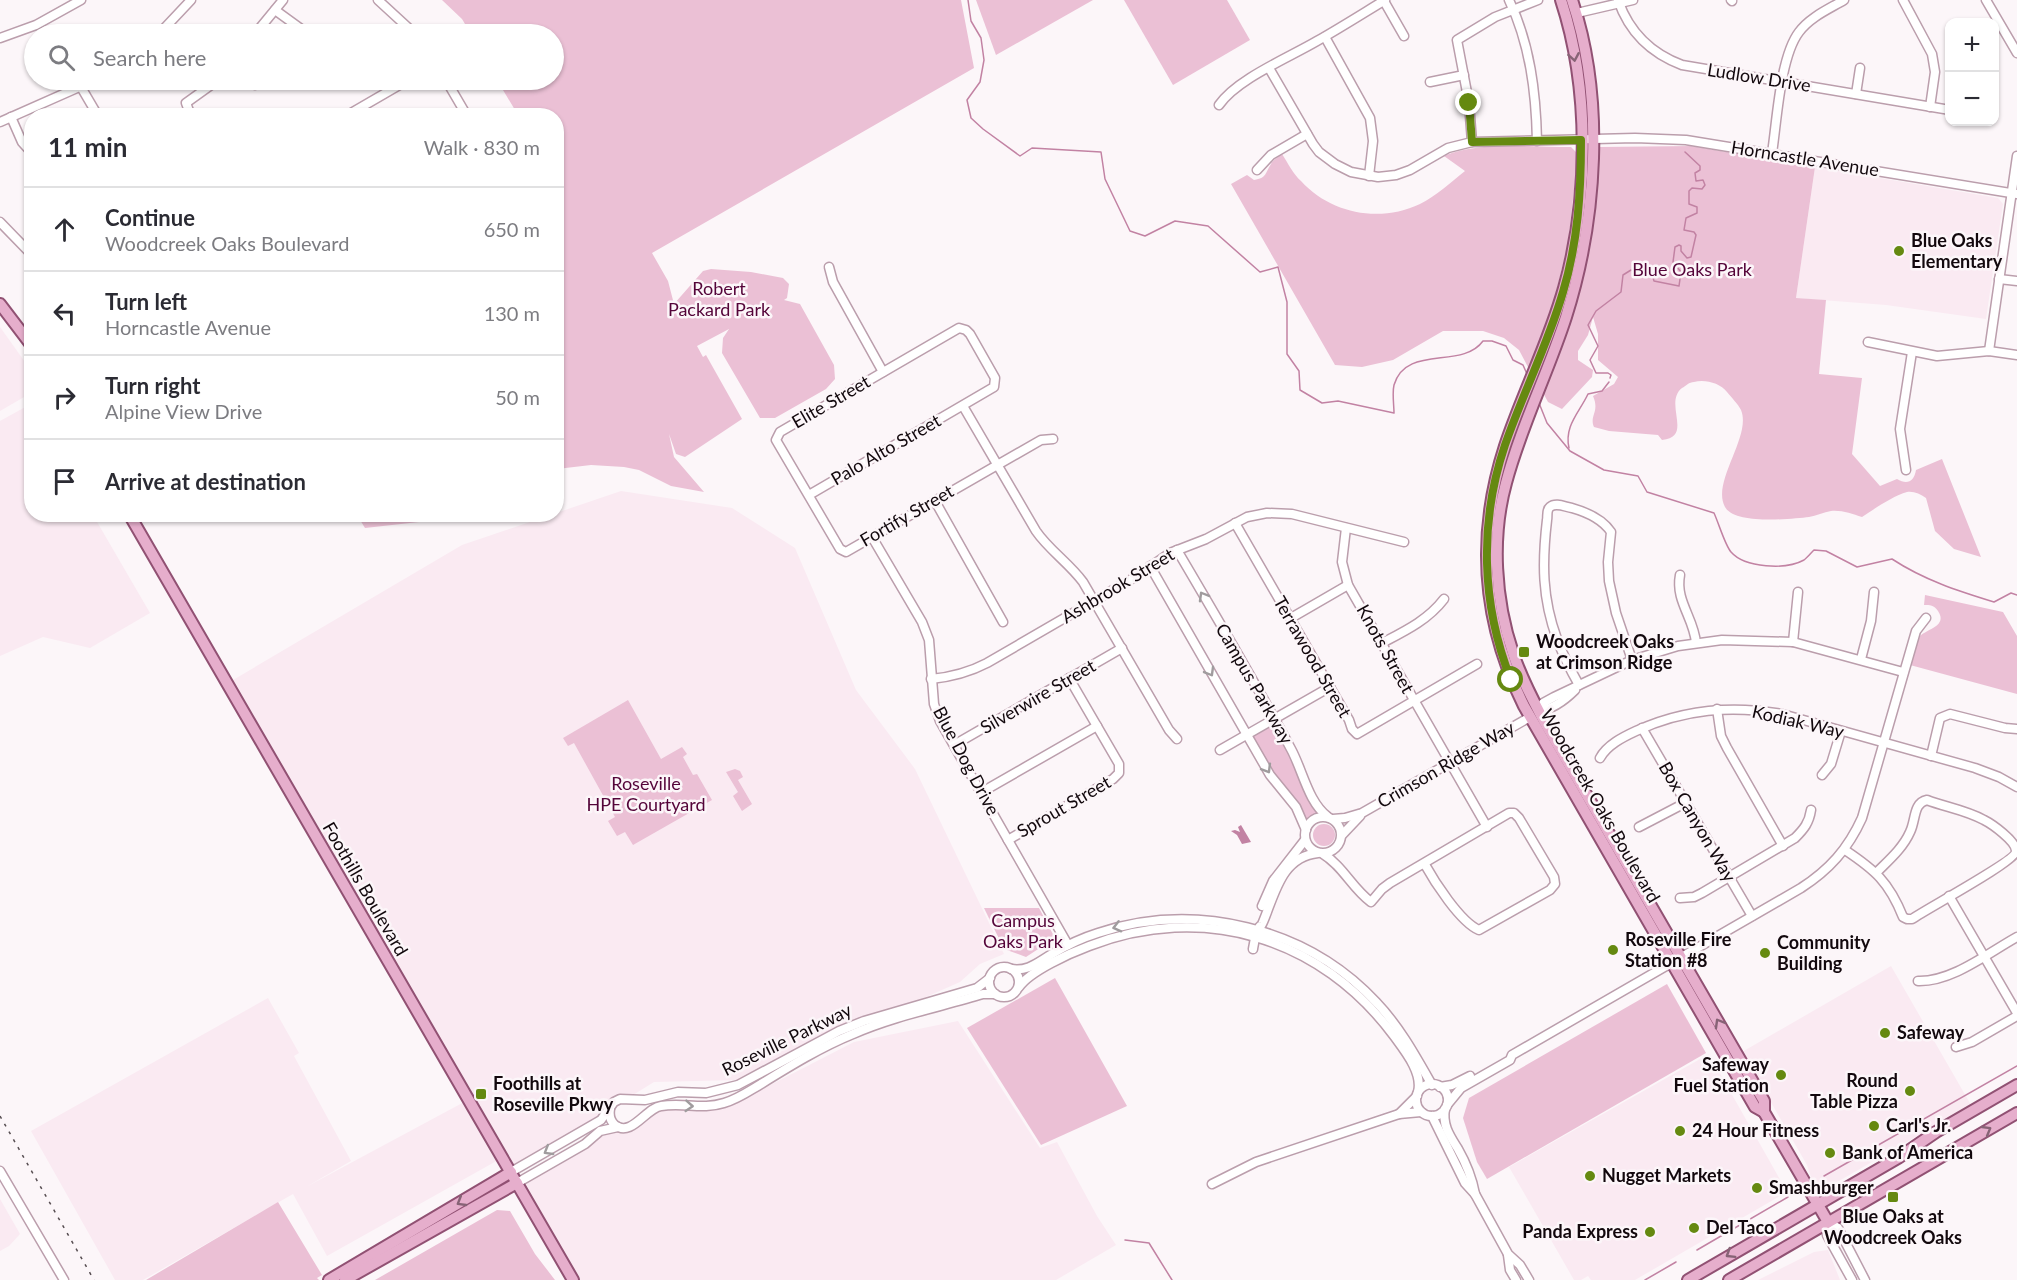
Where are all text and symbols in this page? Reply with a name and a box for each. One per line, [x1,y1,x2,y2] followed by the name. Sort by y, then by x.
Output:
[1945,18,1999,126] map controls
[1945,18,1999,72] button: +
[24,24,564,90] search box
[45,41,78,74] icon: search
[93,44,206,71] text: Search here
[1568,52,1580,62] one-way arrow
[1706,58,1812,96] street label: Ludlow Drive
[1945,72,1999,126] button: −
[1455,89,1481,115] route end
[48,131,128,163] text: 11 min
[424,135,540,159] text: Walk · 830 m
[1730,135,1881,181] street label: Horncastle Avenue
[105,204,195,231] text: Continue
[48,213,81,246] icon: ahead
[484,217,540,241] text: 650 m
[1911,229,2003,272] place label: Blue Oaks Elementary
[105,231,349,255] text: Woodcreek Oaks Boulevard
[1892,244,1906,258] marker: Blue Oaks Elementary
[1632,258,1753,280] park label: Blue Oaks Park
[668,277,771,320] park label: Robert Packard Park
[105,288,187,315] text: Turn left
[48,297,81,330] icon: left
[484,301,540,325] text: 130 m
[105,315,271,339] text: Horncastle Avenue
[787,370,874,432] street label: Elite Street
[105,372,200,399] text: Turn right
[48,381,81,414] icon: right
[495,385,540,409] text: 50 m
[105,399,262,423] text: Alpine View Drive
[827,409,945,489] street label: Palo Alto Street
[48,465,81,498] icon: arrive
[105,468,306,495] text: Arrive at destination
[856,479,958,551] street label: Fortify Street
[1057,543,1178,627] street label: Ashbrook Street
[1199,592,1210,602] one-way arrow
[1269,592,1357,721] street label: Terrawood Street
[1352,600,1420,697] street label: Knots Street
[1211,619,1299,748] street label: Campus Parkway
[1536,630,1674,673] place label: Woodcreek Oaks at Crimson Ridge
[1517,645,1531,659] marker: Woodcreek Oaks at Crimson Ridge
[976,654,1100,738] street label: Silverwire Street
[1203,665,1215,676] one-way arrow
[1497,666,1523,692] route start
[1750,700,1847,742] street label: Kodiak Way
[929,702,1005,819] street label: Blue Dog Drive
[1536,705,1665,906] street label: Woodcreek Oaks Boulevard
[1373,716,1519,812] street label: Crimson Ridge Way
[1655,758,1741,886] street label: Box Canyon Way
[1260,763,1271,773] one-way arrow
[1013,770,1115,842] street label: Sprout Street
[587,772,705,815] park label: Roseville HPE Courtyard
[319,818,413,959] street label: Foothills Boulevard
[983,909,1064,952] park label: Campus Oaks Park
[1112,920,1122,933] one-way arrow
[1625,928,1732,971] place label: Roseville Fire Station #8
[1777,931,1871,974] place label: Community Building
[1606,943,1620,957] marker: Roseville Fire Station #8
[1758,946,1772,960] marker: Community Building
[718,998,856,1080] street label: Roseville Parkway
[1714,1019,1726,1030] one-way arrow
[1897,1021,1965,1043] place label: Safeway
[1878,1026,1892,1040] marker: Safeway
[1674,1053,1770,1096] place label: Safeway Fuel Station
[1774,1068,1788,1082] marker: Safeway Fuel Station
[1810,1069,1898,1112] place label: Round Table Pizza
[493,1072,614,1115] place label: Foothills at Roseville Pkwy
[1903,1084,1917,1098] marker: Round Table Pizza
[474,1087,488,1101] marker: Foothills at Roseville Pkwy
[685,1099,694,1112] one-way arrow
[1886,1114,1951,1136] place label: Carl's Jr.
[1692,1119,1819,1141] place label: 24 Hour Fitness
[1867,1119,1881,1133] marker: Carl's Jr.
[1673,1124,1687,1138] marker: 24 Hour Fitness
[1981,1126,1992,1138] one-way arrow
[1842,1141,1973,1163] place label: Bank of America
[544,1143,554,1155] one-way arrow
[1823,1146,1837,1160] marker: Bank of America
[1602,1164,1731,1186] place label: Nugget Markets
[1583,1169,1597,1183] marker: Nugget Markets
[1769,1176,1874,1198] place label: Smashburger
[1750,1181,1764,1195] marker: Smashburger
[1886,1190,1900,1204] marker: Blue Oaks at Woodcreek Oaks
[456,1195,467,1206] one-way arrow
[1824,1205,1962,1248] place label: Blue Oaks at Woodcreek Oaks
[1706,1216,1774,1238] place label: Del Taco
[1522,1220,1638,1242] place label: Panda Express
[1687,1221,1701,1235] marker: Del Taco
[1643,1225,1657,1239] marker: Panda Express
[1726,1247,1736,1259] one-way arrow

